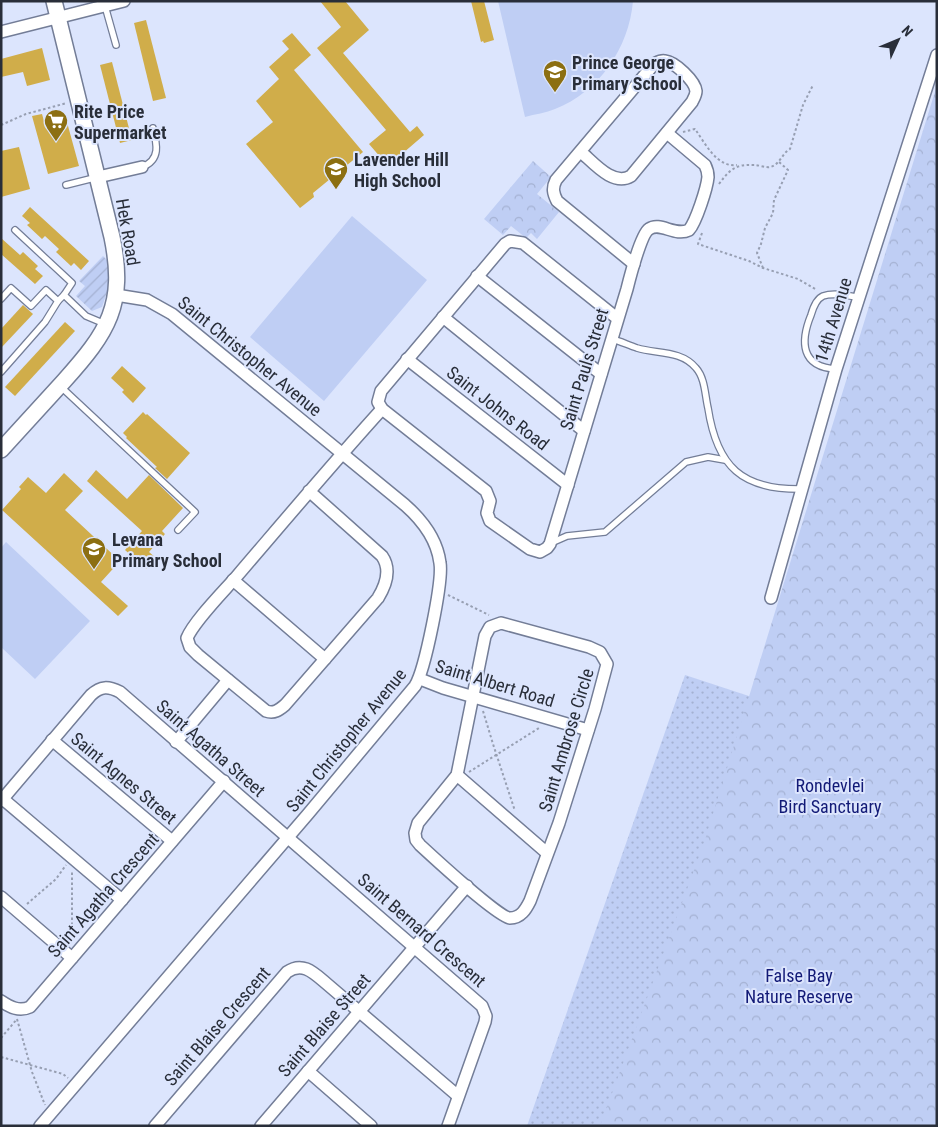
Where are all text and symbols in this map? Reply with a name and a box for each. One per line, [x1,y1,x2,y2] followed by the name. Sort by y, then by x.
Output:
[873,15,923,65] north arrow
[899,22,916,40] text: N
[572,52,682,94] place label: Prince George Primary School
[542,59,568,93] school or university icon: Prince George Primary School
[74,101,167,143] place label: Rite Price Supermarket
[43,108,69,142] supermarket icon: Rite Price Supermarket
[354,149,449,191] place label: Lavender Hill High School
[323,156,349,190] school or university icon: Lavender Hill High School
[112,197,144,267] street label: Hek Road
[810,275,856,365] street label: 14th Avenue
[174,292,326,420] street label: Saint Christopher Avenue
[556,306,612,432] street label: Saint Pauls Street
[443,362,553,454] street label: Saint Johns Road
[112,529,222,571] place label: Levana Primary School
[81,536,107,570] school or university icon: Levana Primary School
[433,655,557,711] street label: Saint Albert Road
[282,664,410,816] street label: Saint Christopher Avenue
[534,666,598,814] street label: Saint Ambrose Circle
[152,695,270,801] street label: Saint Agatha Street
[67,728,181,828] street label: Saint Agnes Street
[778,775,882,817] park label: Rondevlei Bird Sanctuary
[43,829,163,961] street label: Saint Agatha Crescent
[354,869,490,991] street label: Saint Bernard Crescent
[160,962,274,1090] street label: Saint Blaise Crescent
[745,965,853,1007] park label: False Bay Nature Reserve
[273,969,375,1081] street label: Saint Blaise Street

